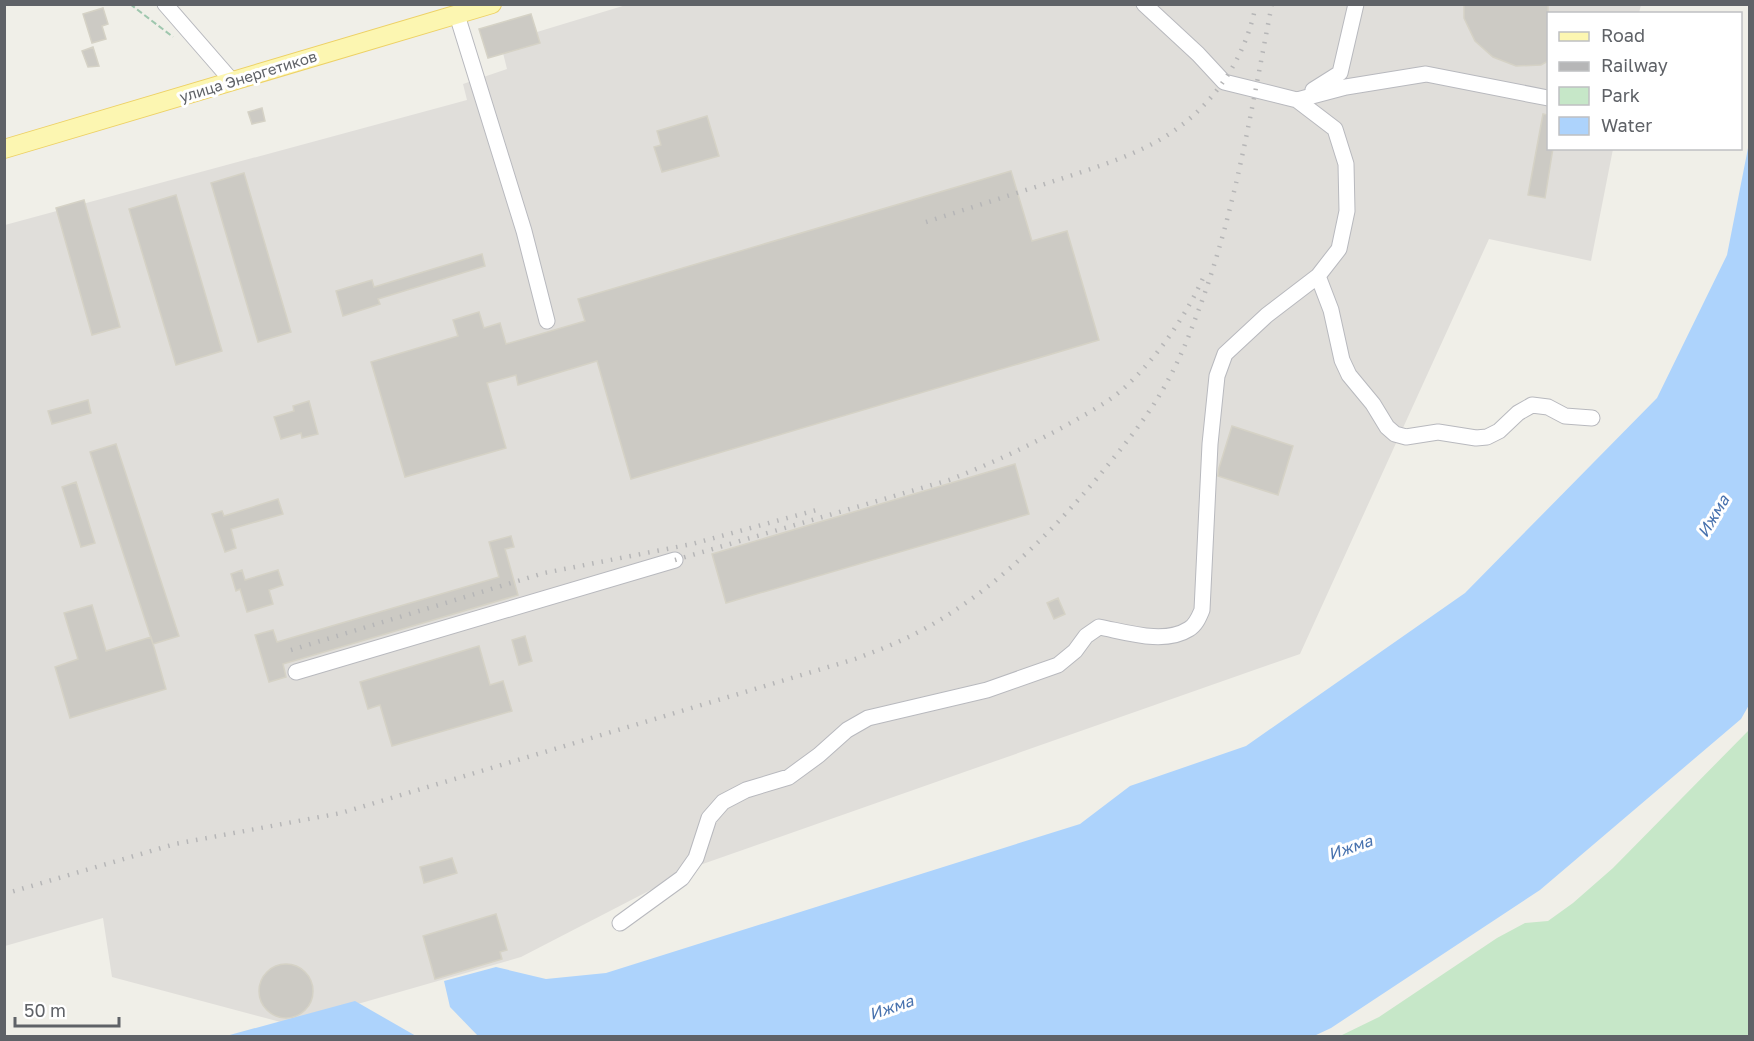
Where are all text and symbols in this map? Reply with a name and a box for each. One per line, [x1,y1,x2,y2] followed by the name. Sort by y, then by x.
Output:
[1547,12,1742,150] legend
[1601,24,1645,46] text: Road
[177,47,319,105] street label: улица Энергетиков
[1601,54,1668,76] text: Railway
[1601,84,1640,106] text: Park
[1601,114,1652,136] text: Water
[1693,491,1734,541] water label: Ижма
[1325,830,1376,864] water label: Ижма
[15,990,118,1028] scale bar
[866,990,917,1024] water label: Ижма
[24,999,66,1021] text: 50 m

